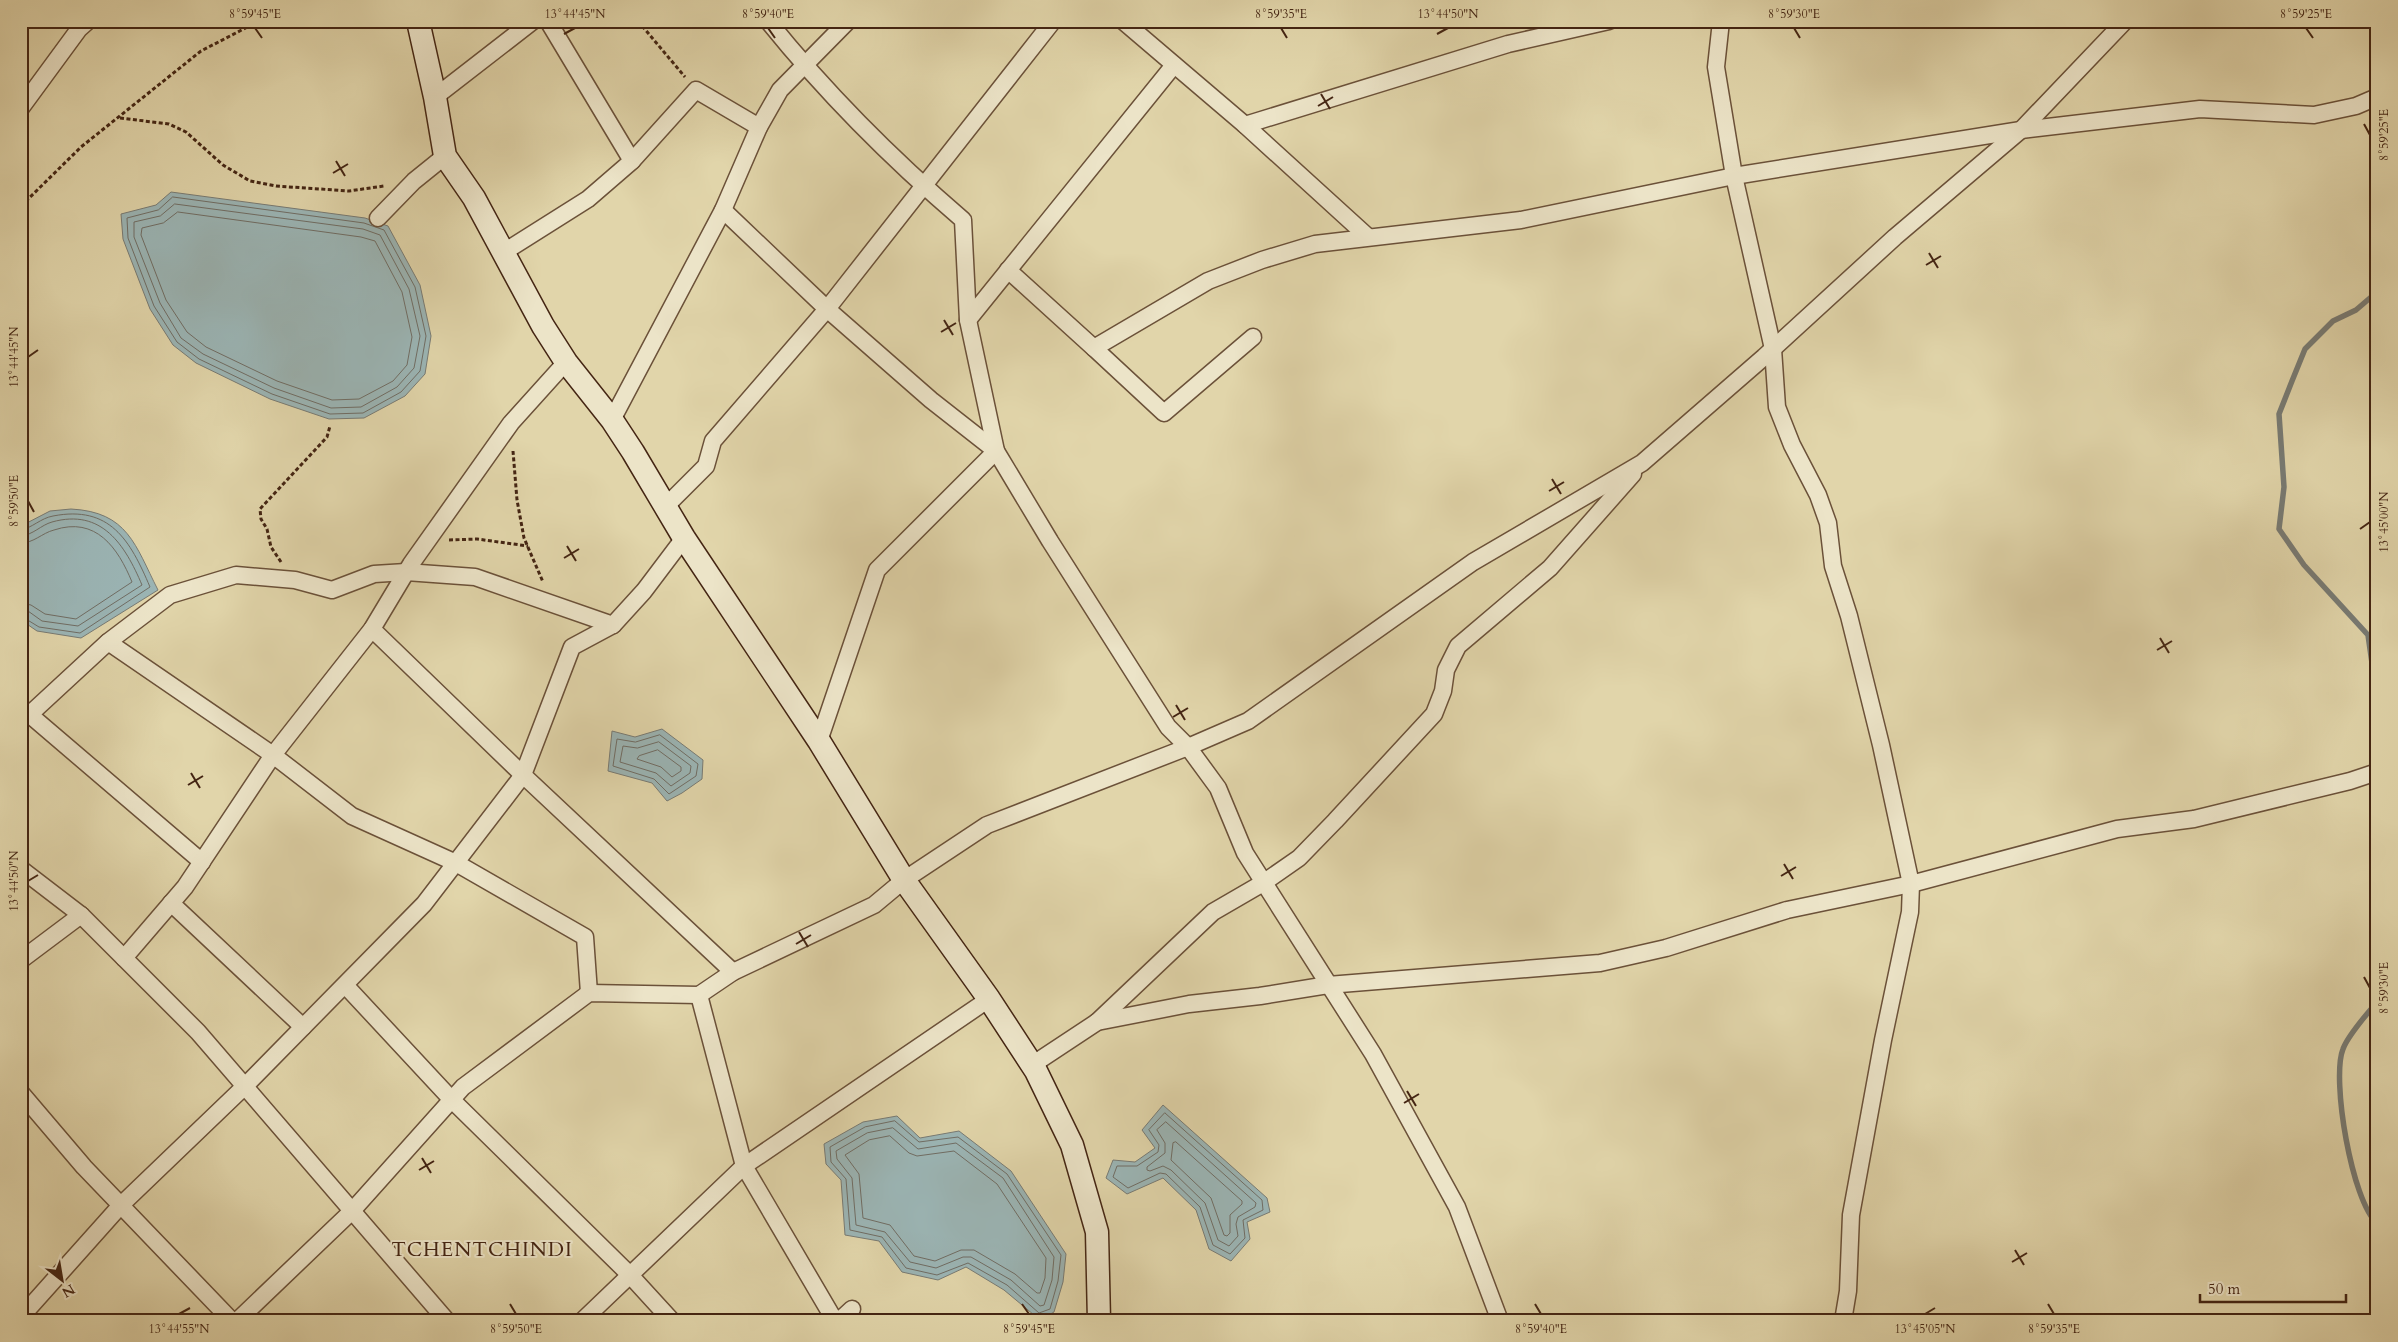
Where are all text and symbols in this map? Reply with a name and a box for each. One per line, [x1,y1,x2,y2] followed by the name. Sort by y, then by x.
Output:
[229,6,281,22] text: 8°59'45"E
[545,6,606,22] text: 13°44'45"N
[742,6,794,22] text: 8°59'40"E
[1255,6,1307,22] text: 8°59'35"E
[1418,6,1479,22] text: 13°44'50"N
[1768,6,1820,22] text: 8°59'30"E
[2280,6,2332,22] text: 8°59'25"E
[2376,109,2392,161] text: 8°59'25"E
[6,326,22,387] text: 13°44'45"N
[6,475,22,527] text: 8°59'50"E
[2376,491,2392,552] text: 13°45'00"N
[6,850,22,911] text: 13°44'50"N
[2376,962,2392,1014] text: 8°59'30"E
[391,1236,573,1263] district label: TCHENTCHINDI
[38,1254,88,1304] north arrow
[2200,1272,2347,1304] scale bar
[58,1279,79,1302] text: N
[2208,1279,2240,1299] text: 50 m
[149,1321,210,1337] text: 13°44'55"N
[490,1321,542,1337] text: 8°59'50"E
[1003,1321,1055,1337] text: 8°59'45"E
[1515,1321,1567,1337] text: 8°59'40"E
[1895,1321,1956,1337] text: 13°45'05"N
[2028,1321,2080,1337] text: 8°59'35"E

